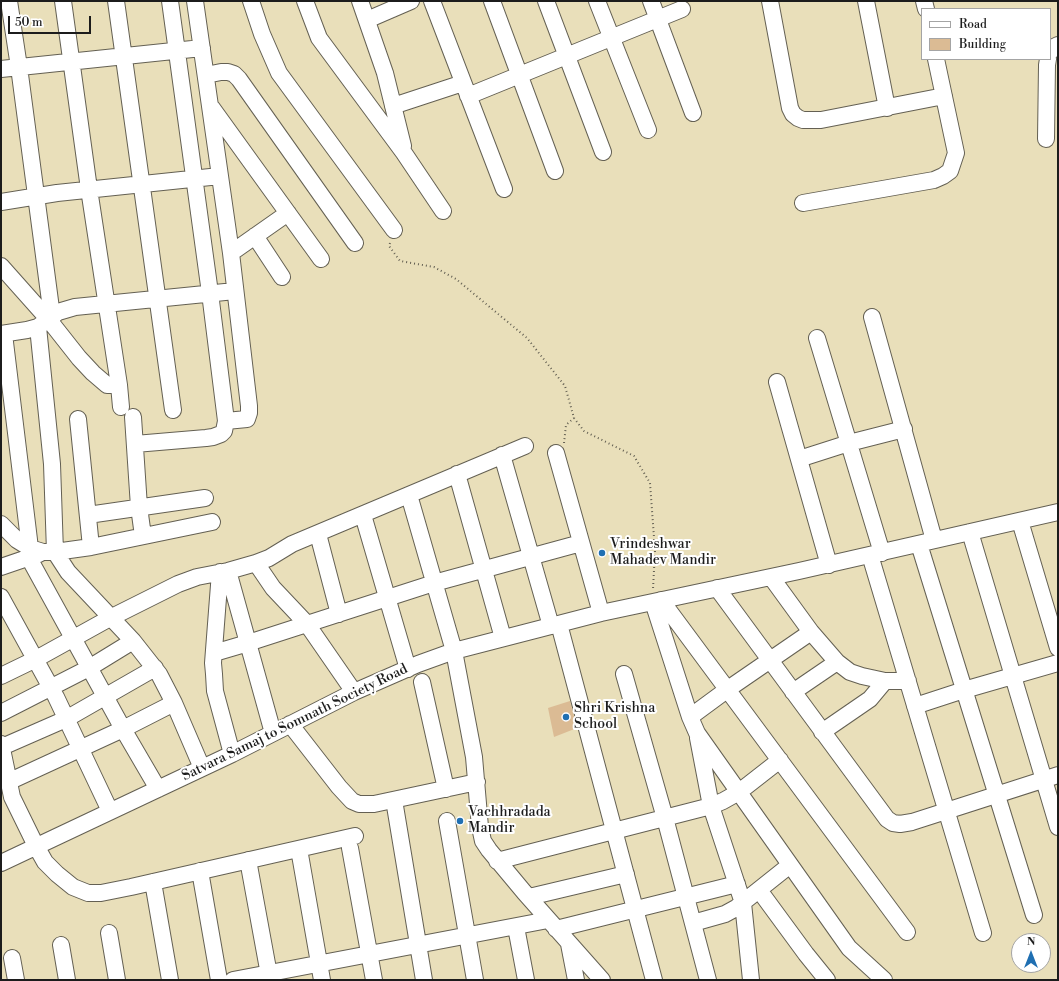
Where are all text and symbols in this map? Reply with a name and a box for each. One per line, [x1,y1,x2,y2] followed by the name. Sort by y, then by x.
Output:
[10,8,93,34] scale bar
[921,8,1051,60] legend
[15,15,43,30] text: 50 m
[959,17,987,32] text: Road
[959,37,1006,52] text: Building
[610,537,716,570] place label: Vrindeshwar Mahadev Mandir
[597,548,607,558] marker: Vrindeshwar Mahadev Mandir
[179,661,411,785] street label: Satvara Samaj to Somnath Society Road
[574,701,655,734] place label: Shri Krishna School
[561,712,571,722] marker: Shri Krishna School
[468,805,551,838] place label: Vachhradada Mandir
[455,816,465,826] marker: Vachhradada Mandir
[1011,933,1051,973] north arrow
[1027,935,1035,949] text: N

